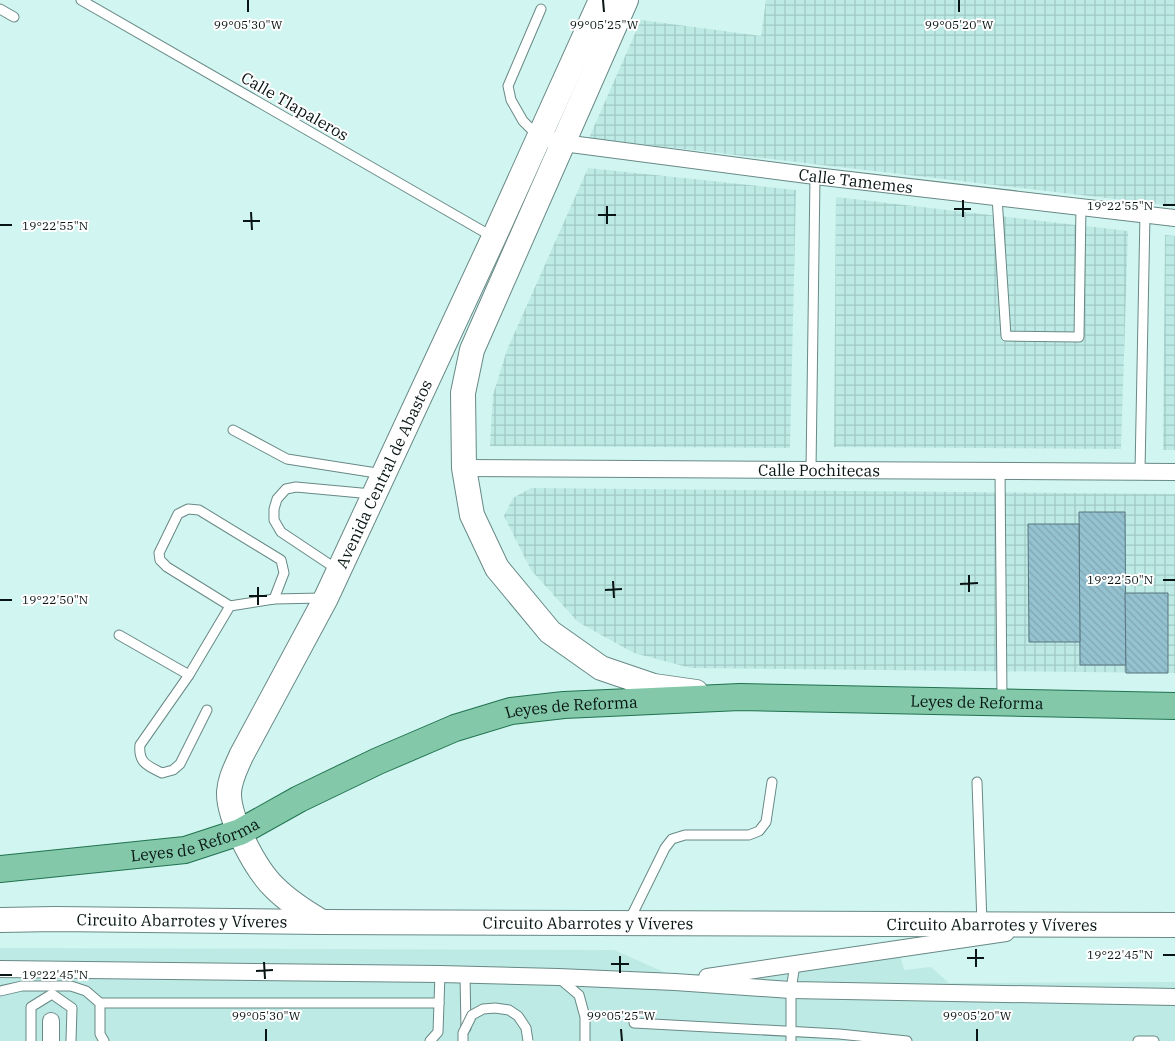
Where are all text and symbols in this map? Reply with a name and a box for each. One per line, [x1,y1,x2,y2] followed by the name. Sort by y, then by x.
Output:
[214,17,283,32] text: 99°05'30"W
[570,17,639,32] text: 99°05'25"W
[925,17,994,32] text: 99°05'20"W
[238,67,352,145] street label: Calle Tlapaleros
[797,164,914,197] street label: Calle Tamemes
[1087,198,1153,213] text: 19°22'55"N
[22,218,88,233] text: 19°22'55"N
[331,376,436,571] street label: Avenida Central de Abastos
[758,460,880,480] street label: Calle Pochitecas
[1087,572,1153,587] text: 19°22'50"N
[22,592,88,607] text: 19°22'50"N
[910,691,1044,713] street label: Leyes de Reforma
[502,692,638,722] street label: Leyes de Reforma
[130,813,263,866] street label: Leyes de Reforma
[77,909,287,932] street label: Circuito Abarrotes y Víveres
[483,913,693,933] street label: Circuito Abarrotes y Víveres
[887,914,1097,935] street label: Circuito Abarrotes y Víveres
[1087,947,1153,962] text: 19°22'45"N
[22,967,88,982] text: 19°22'45"N
[232,1008,301,1023] text: 99°05'30"W
[587,1008,656,1023] text: 99°05'25"W
[943,1008,1012,1023] text: 99°05'20"W

